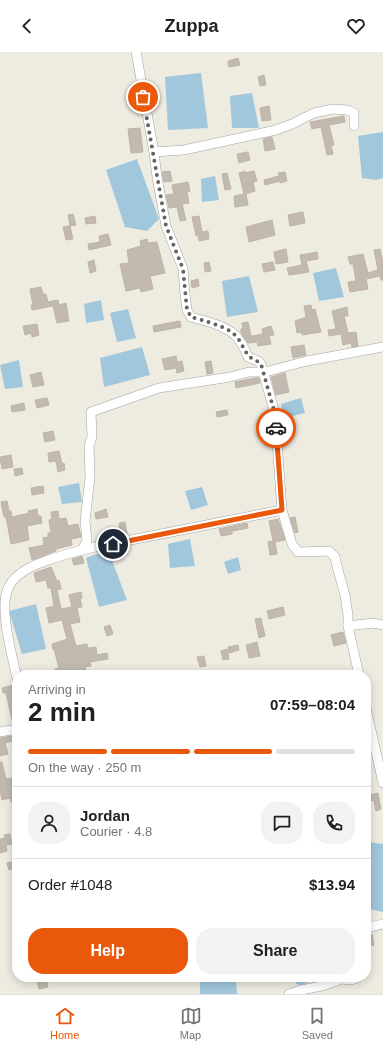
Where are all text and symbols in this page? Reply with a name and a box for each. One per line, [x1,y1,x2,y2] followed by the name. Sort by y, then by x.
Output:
[16,15,38,37] icon: back
[345,15,367,37] icon: heart
[165,16,219,36] text: Zuppa
[126,80,160,114] pin
[132,86,154,108] icon: bag
[256,408,296,448] courier
[265,417,287,439] icon: car
[96,527,130,561] pin
[102,533,124,555] icon: home
[28,682,86,697] text: Arriving in
[270,696,355,713] text: 07:59–08:04
[28,697,96,727] text: 2 min
[28,760,141,775] text: On the way · 250 m
[28,802,70,844] button: person
[261,802,303,844] button: chat
[313,802,355,844] button: phone
[80,807,130,824] text: Jordan
[80,824,152,839] text: Courier · 4.8
[28,876,112,893] text: Order #1048
[309,876,355,893] text: $13.94
[28,928,188,974] button: Help
[196,928,355,974] button: Share
[50,1005,79,1041] tab: Home
[180,1005,202,1041] tab: Map
[302,1005,333,1041] tab: Saved

